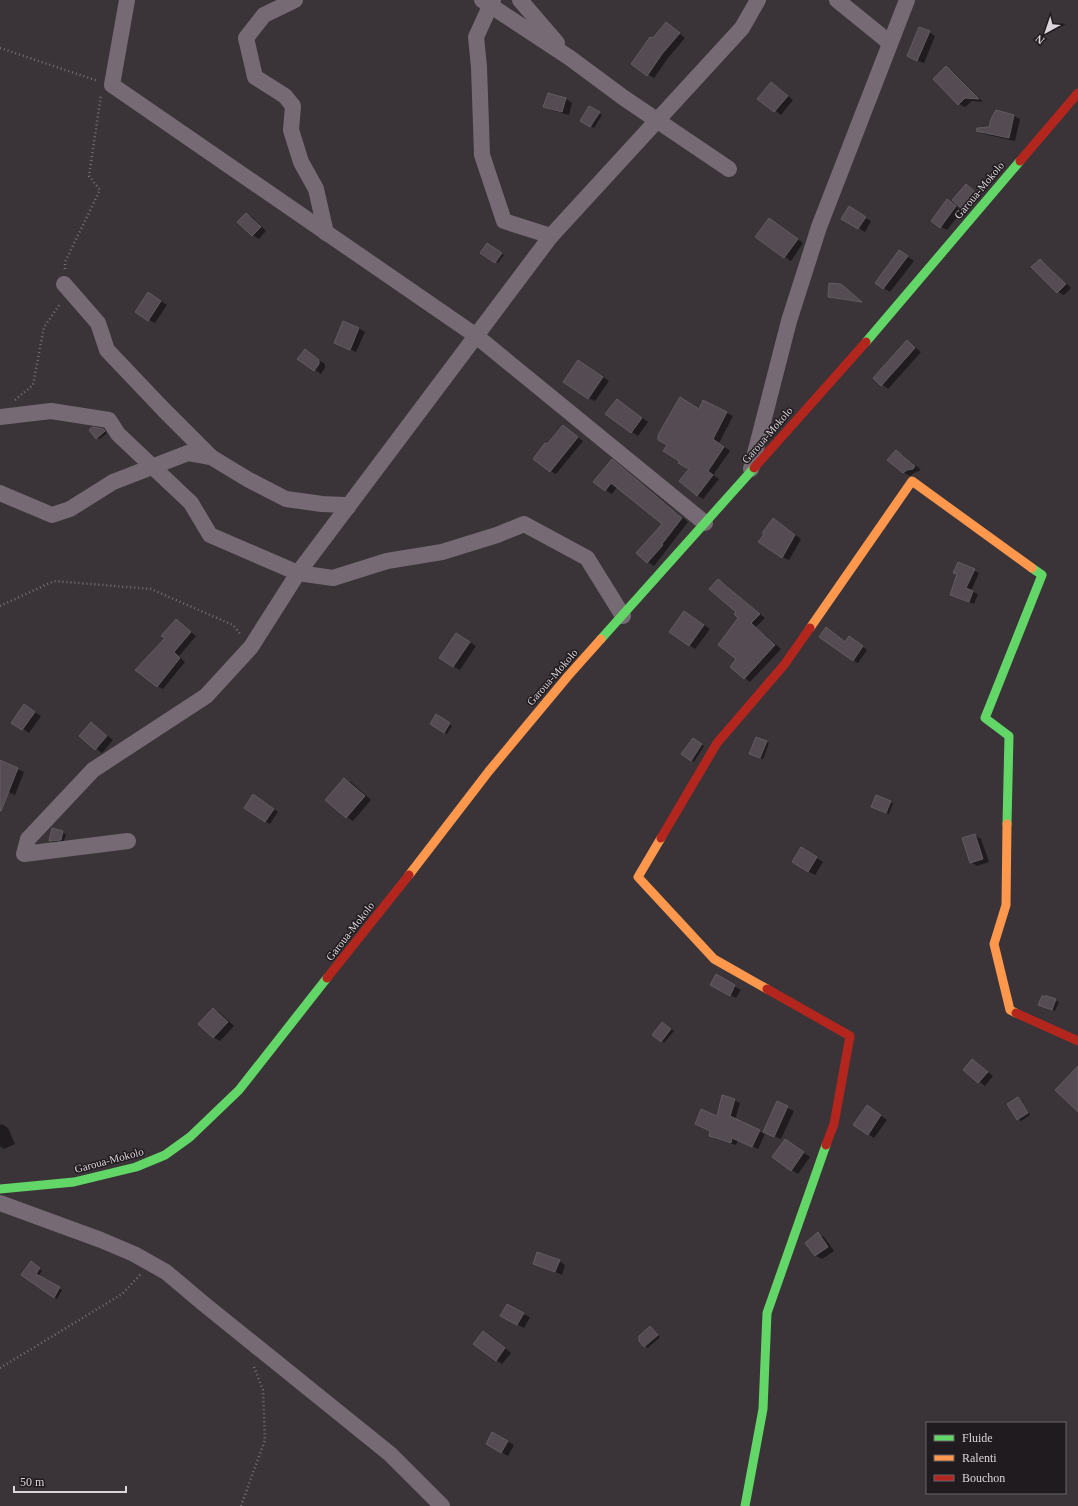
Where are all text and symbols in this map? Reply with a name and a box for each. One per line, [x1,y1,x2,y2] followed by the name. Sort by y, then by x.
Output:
[1026,12,1066,52] north arrow
[1033,32,1046,47] text: N
[952,159,1007,221] street label: Garoua-Mokolo
[739,404,795,466] street label: Garoua-Mokolo
[524,646,580,708] street label: Garoua-Mokolo
[323,899,377,963] street label: Garoua-Mokolo
[73,1145,145,1175] street label: Garoua-Mokolo
[926,1422,1066,1494] legend
[962,1431,993,1445] text: Fluide
[962,1451,997,1465] text: Ralenti
[14,1468,126,1494] scale bar
[962,1471,1005,1485] text: Bouchon
[20,1475,45,1489] text: 50 m

